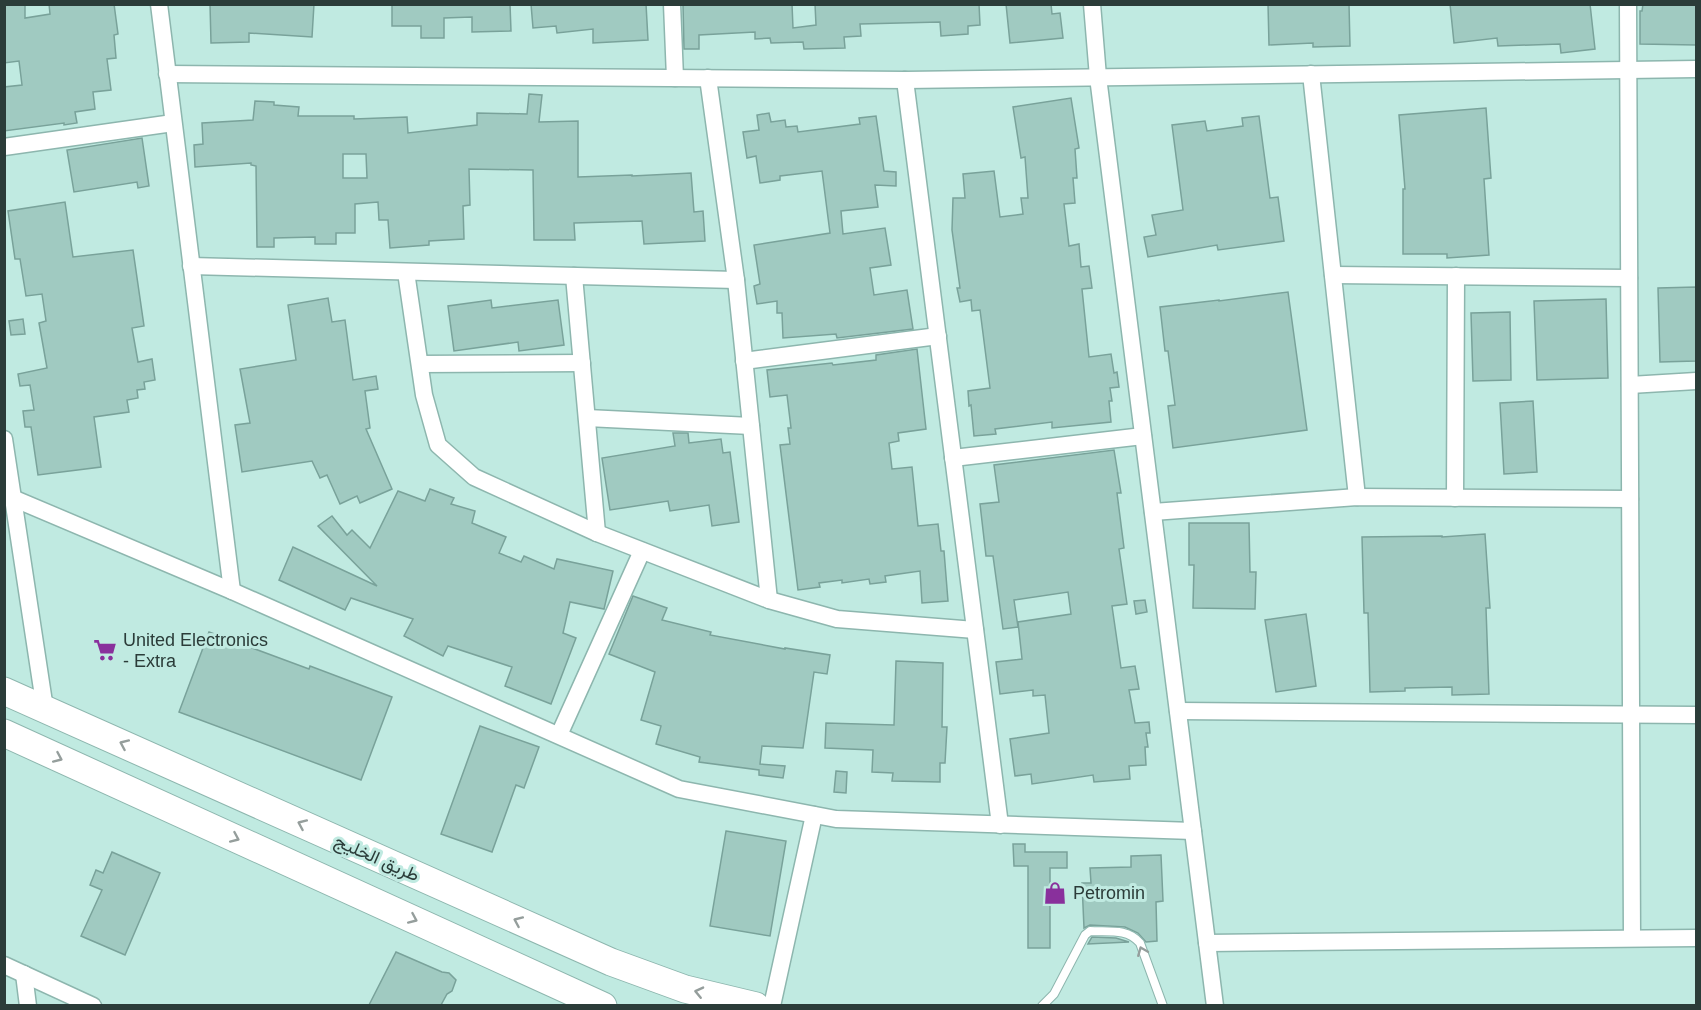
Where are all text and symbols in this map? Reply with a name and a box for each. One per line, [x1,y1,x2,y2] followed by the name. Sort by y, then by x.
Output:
[123,630,268,671] place label: United Electronics - Extra
[92,637,118,663] supermarket icon: United Electronics - Extra
[119,740,130,752] one-way arrow
[51,750,62,762] one-way arrow
[297,819,308,831] one-way arrow
[331,830,422,887] street label: طريق الخليج
[229,831,240,843] one-way arrow
[1042,880,1068,906] shop icon: Petromin
[1073,883,1145,903] place label: Petromin
[406,912,417,924] one-way arrow
[514,916,525,928] one-way arrow
[1137,946,1150,957] one-way arrow
[694,987,704,1000] one-way arrow

